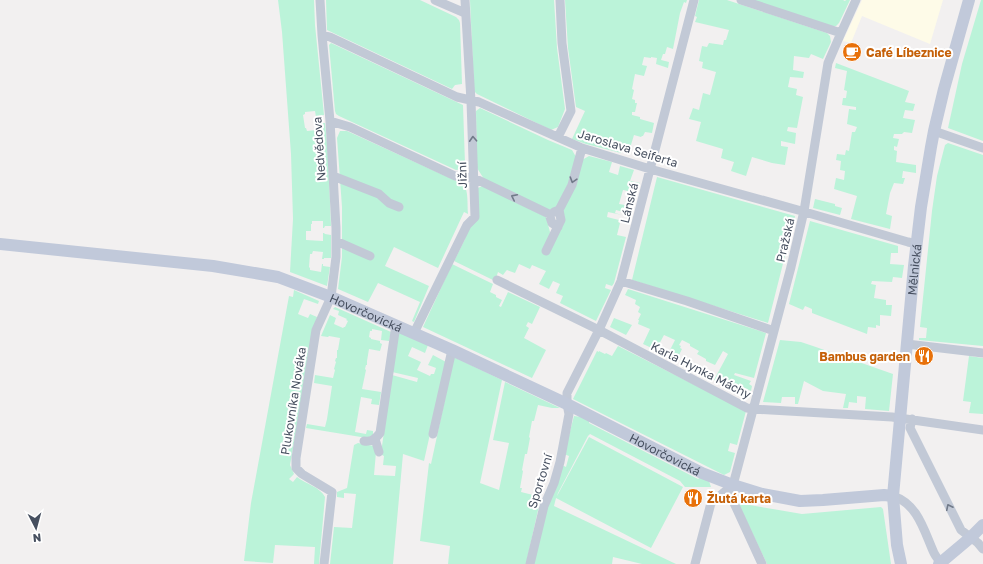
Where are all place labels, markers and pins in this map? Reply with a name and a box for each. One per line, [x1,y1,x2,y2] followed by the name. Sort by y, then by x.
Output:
[841,41,863,63] cafe icon: Café Líbeznice
[866,45,952,60] place label: Café Líbeznice
[913,345,935,367] restaurant icon: Bambus garden
[819,349,910,364] place label: Bambus garden
[682,487,704,509] restaurant icon: Žlutá karta
[707,491,771,506] place label: Žlutá karta

